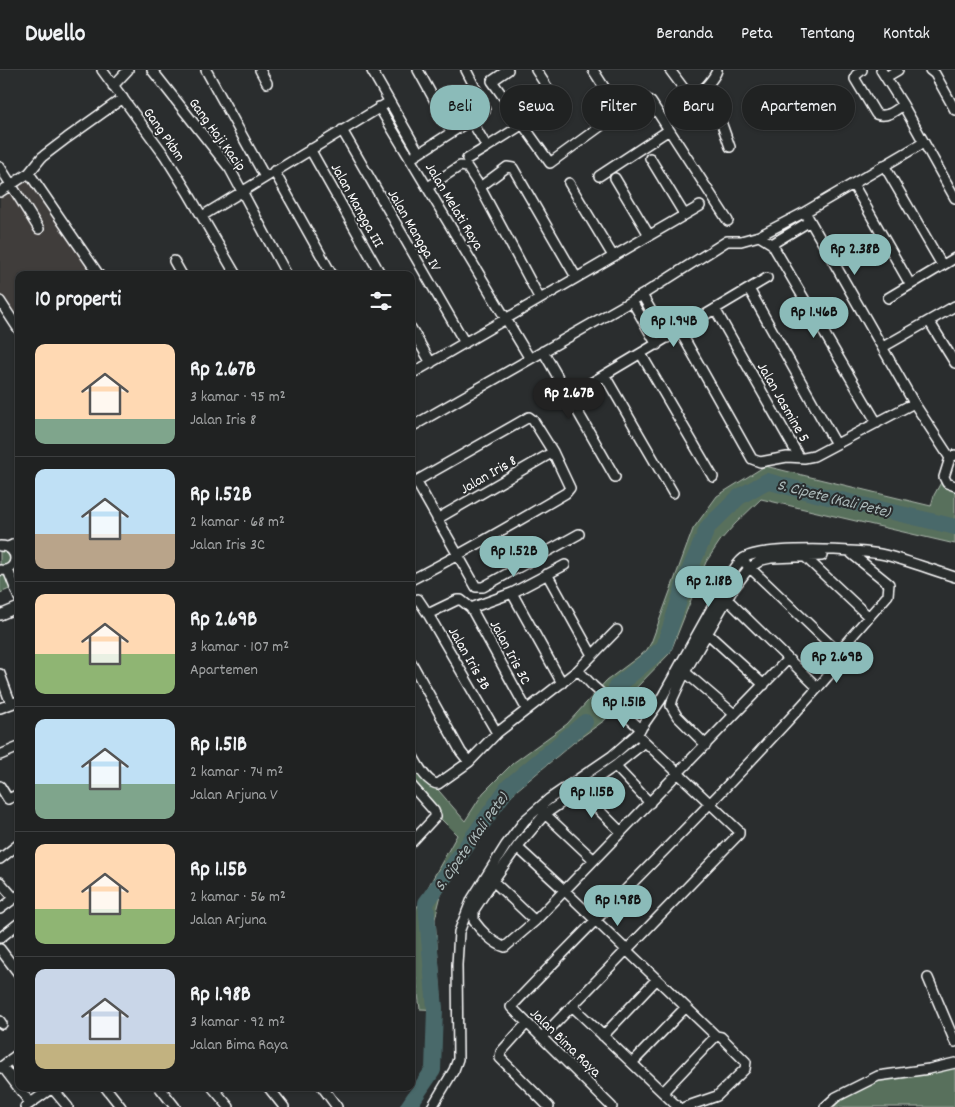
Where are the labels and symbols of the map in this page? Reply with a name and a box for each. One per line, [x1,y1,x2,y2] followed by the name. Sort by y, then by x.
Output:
[182,94,251,177] street label: Gang Haji Kacip
[137,104,190,167] street label: Gang Pkbm
[418,159,489,256] street label: Jalan Melati Raya
[324,160,389,253] street label: Jalan Mangga III
[381,186,446,277] street label: Jalan Mangga IV
[803,234,907,276] pin: Rp 2.38B
[762,296,866,339] pin: Rp 1.46B
[622,306,726,348] pin: Rp 1.94B
[750,359,814,447] street label: Jalan Jasmine 5
[517,378,621,420] pin: Rp 2.67B
[457,451,521,501] street label: Jalan Iris 8
[774,474,893,525] water label: S. Cipete (Kali Pete)
[462,536,566,578] pin: Rp 1.52B
[657,566,761,608] pin: Rp 2.18B
[483,617,535,689] street label: Jalan Iris 3C
[441,623,495,695] street label: Jalan Iris 3B
[785,642,889,684] pin: Rp 2.69B
[572,686,676,729] pin: Rp 1.51B
[540,776,644,819] pin: Rp 1.15B
[429,788,515,896] water label: S. Cipete (Kali Pete)
[566,884,670,927] pin: Rp 1.98B
[524,1004,606,1084] street label: Jalan Bima Raya

